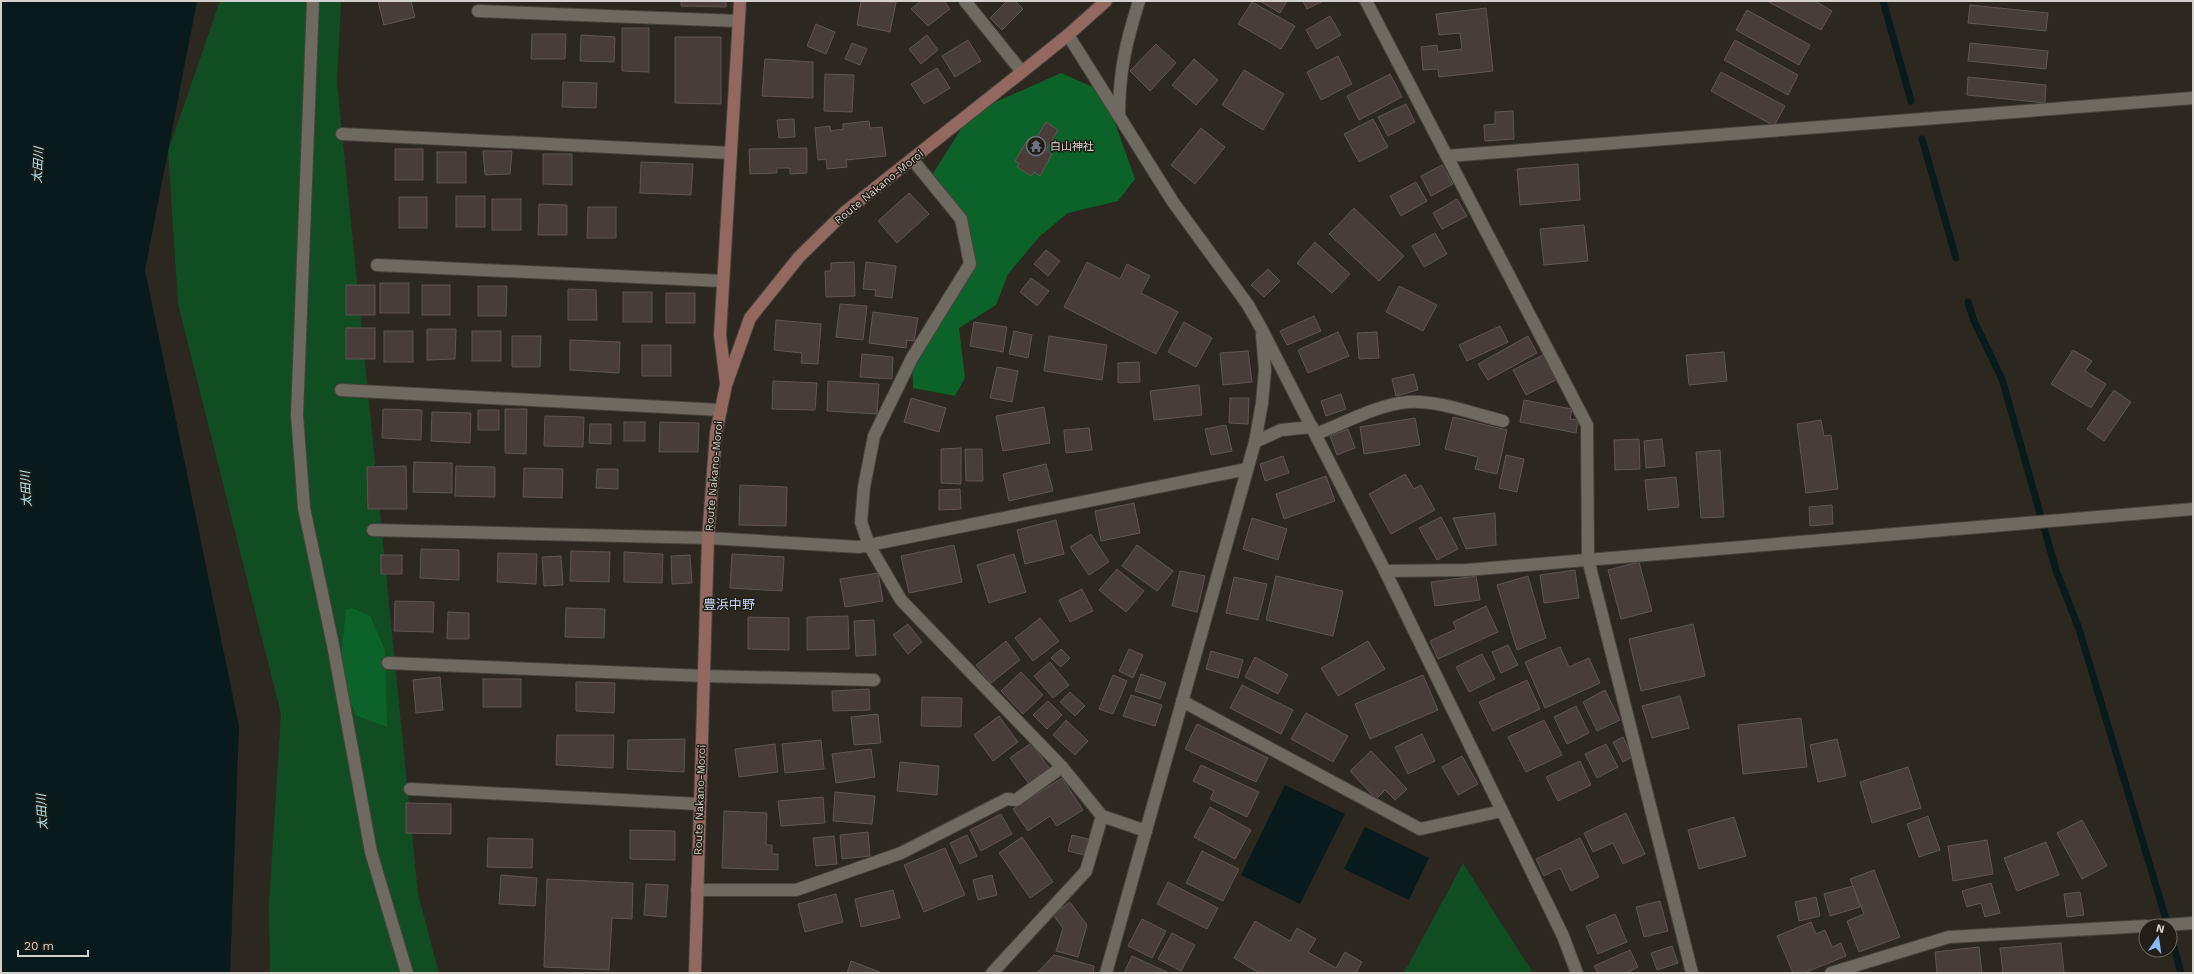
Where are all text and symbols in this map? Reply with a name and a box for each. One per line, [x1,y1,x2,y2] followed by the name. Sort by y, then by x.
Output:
[1025,135,1047,157] temple icon: 白山神社
[1050,140,1094,153] place label: 白山神社
[30,145,46,183] water label: 太田川
[832,147,926,227] street label: Route Nakano-Moroi
[703,420,725,532] street label: Route Nakano-Moroi
[18,469,34,507] water label: 太田川
[703,597,755,612] district label: 豊浜中野
[692,744,708,855] street label: Route Nakano-Moroi
[34,792,50,830] water label: 太田川
[2138,918,2178,958] north arrow
[2155,921,2166,936] text: N
[18,932,88,958] scale bar
[24,939,54,953] text: 20 m

